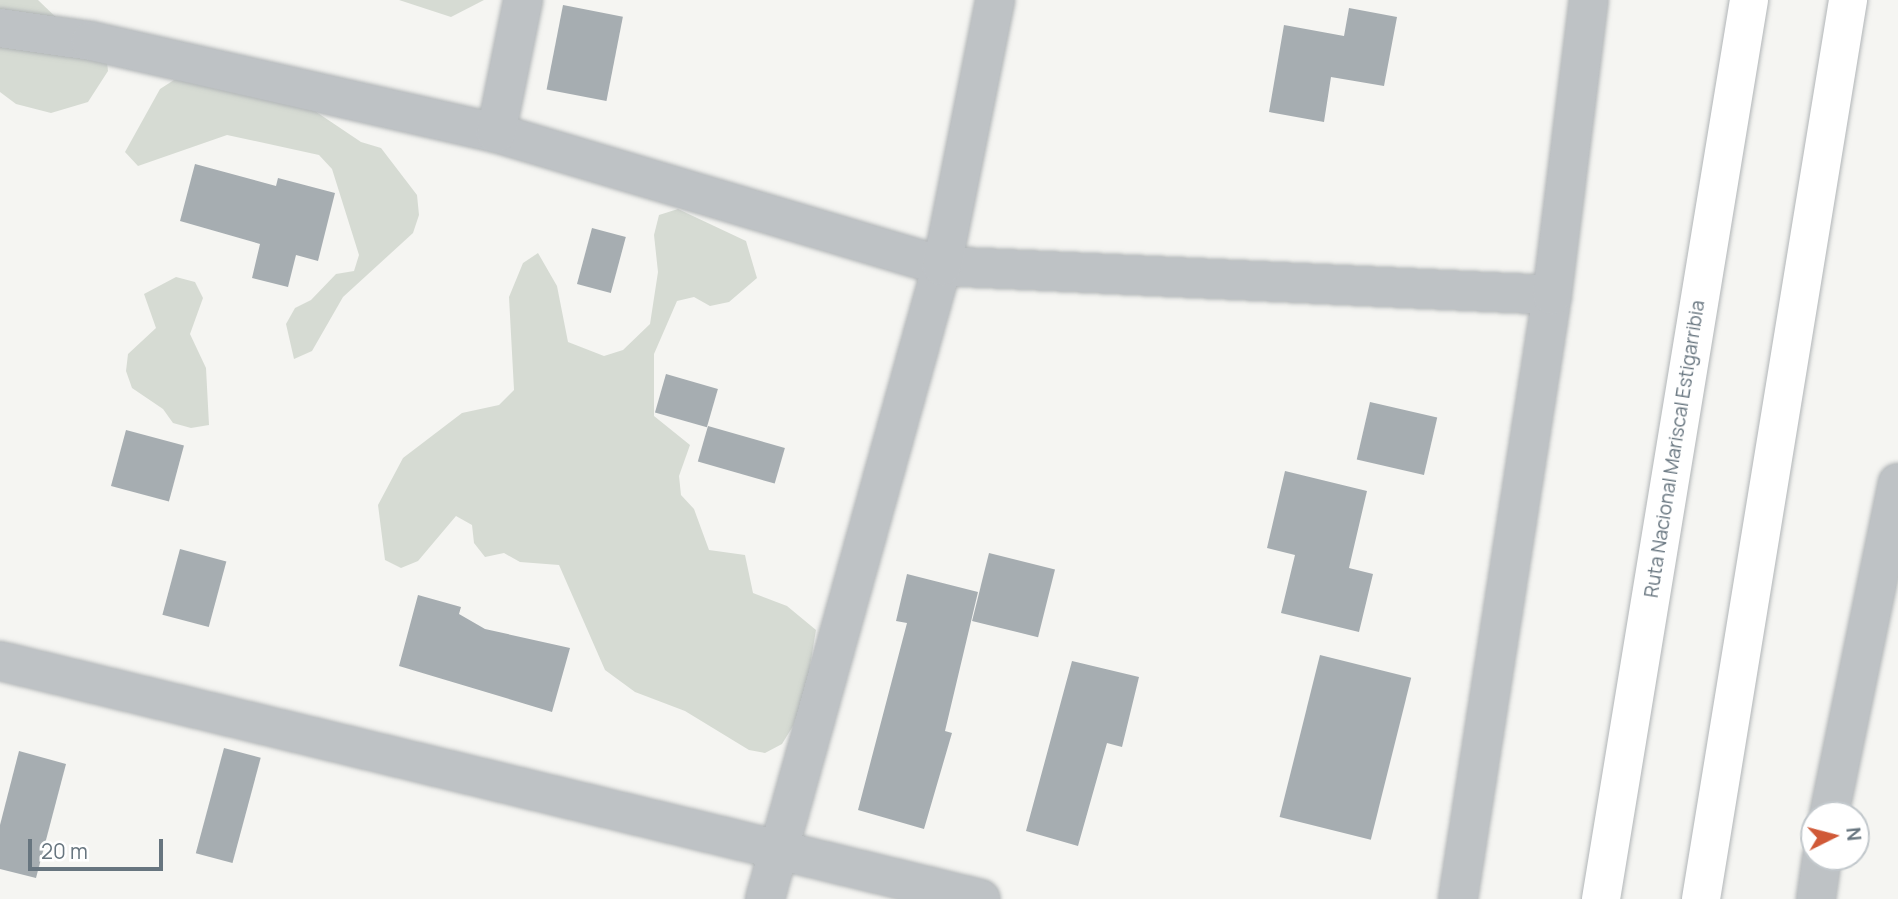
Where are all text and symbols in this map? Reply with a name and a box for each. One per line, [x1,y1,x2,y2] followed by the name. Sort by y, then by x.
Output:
[1640,299,1710,599] street label: Ruta Nacional Mariscal Estigarribia
[1800,801,1870,871] north arrow
[32,825,166,869] scale bar
[1840,826,1868,842] text: N
[41,837,88,865] text: 20 m

